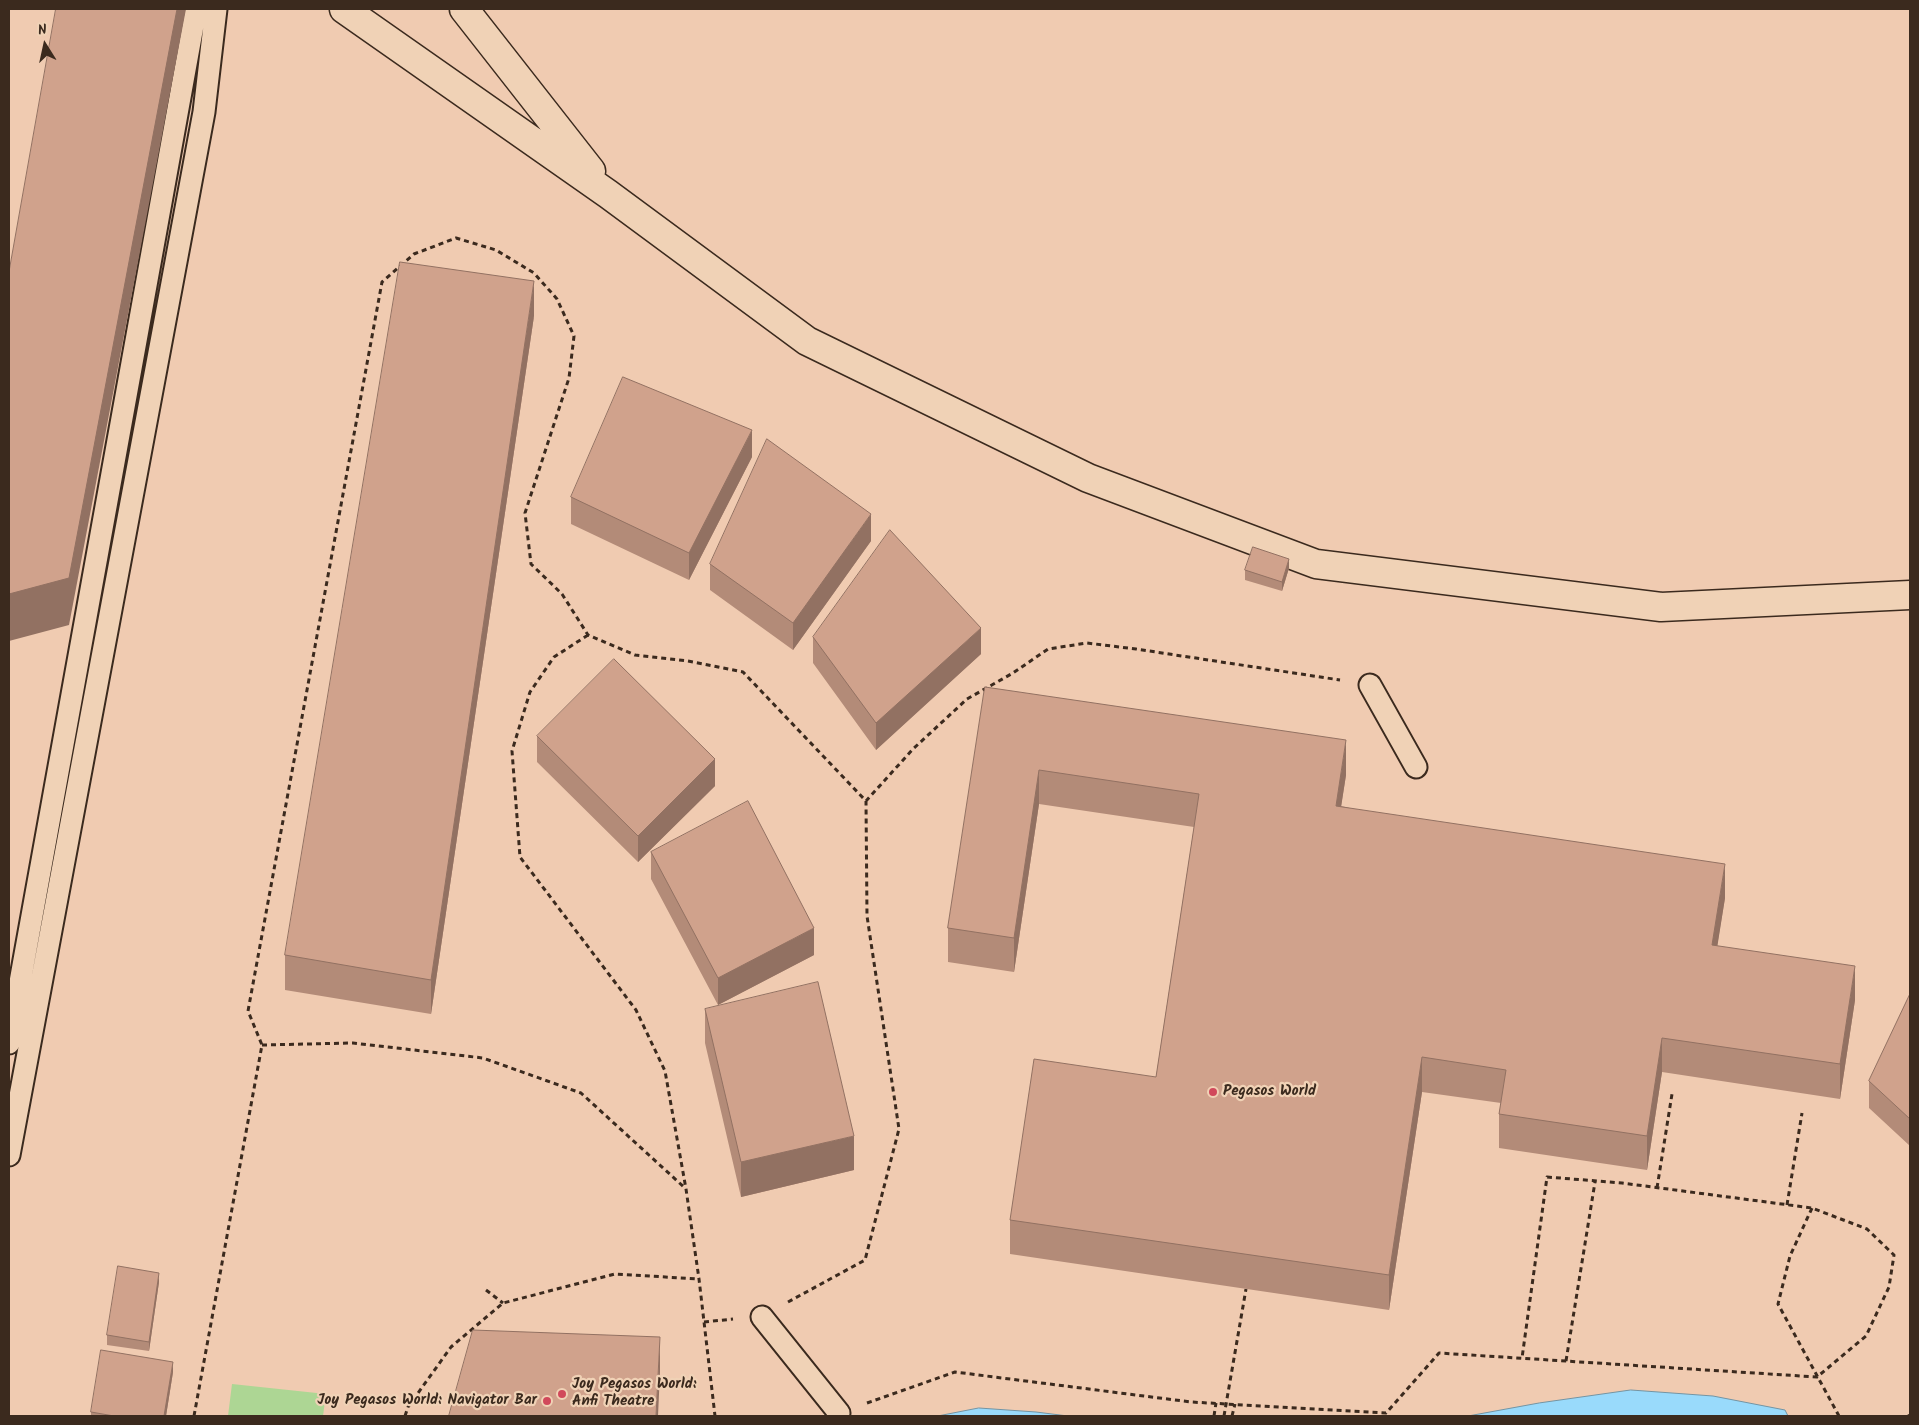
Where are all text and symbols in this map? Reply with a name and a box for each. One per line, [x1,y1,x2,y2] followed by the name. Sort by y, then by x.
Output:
[36,19,49,42] text: N
[20,20,70,70] north arrow
[1223,1083,1316,1101] place label: Pegasos World
[1207,1086,1219,1098] marker: Pegasos World
[572,1376,697,1411] place label: Joy Pegasos World: Anfi Theatre
[556,1388,568,1400] marker: Joy Pegasos World: Anfi Theatre
[317,1392,537,1410] place label: Joy Pegasos World: Navigator Bar
[541,1395,553,1407] marker: Joy Pegasos World: Navigator Bar

